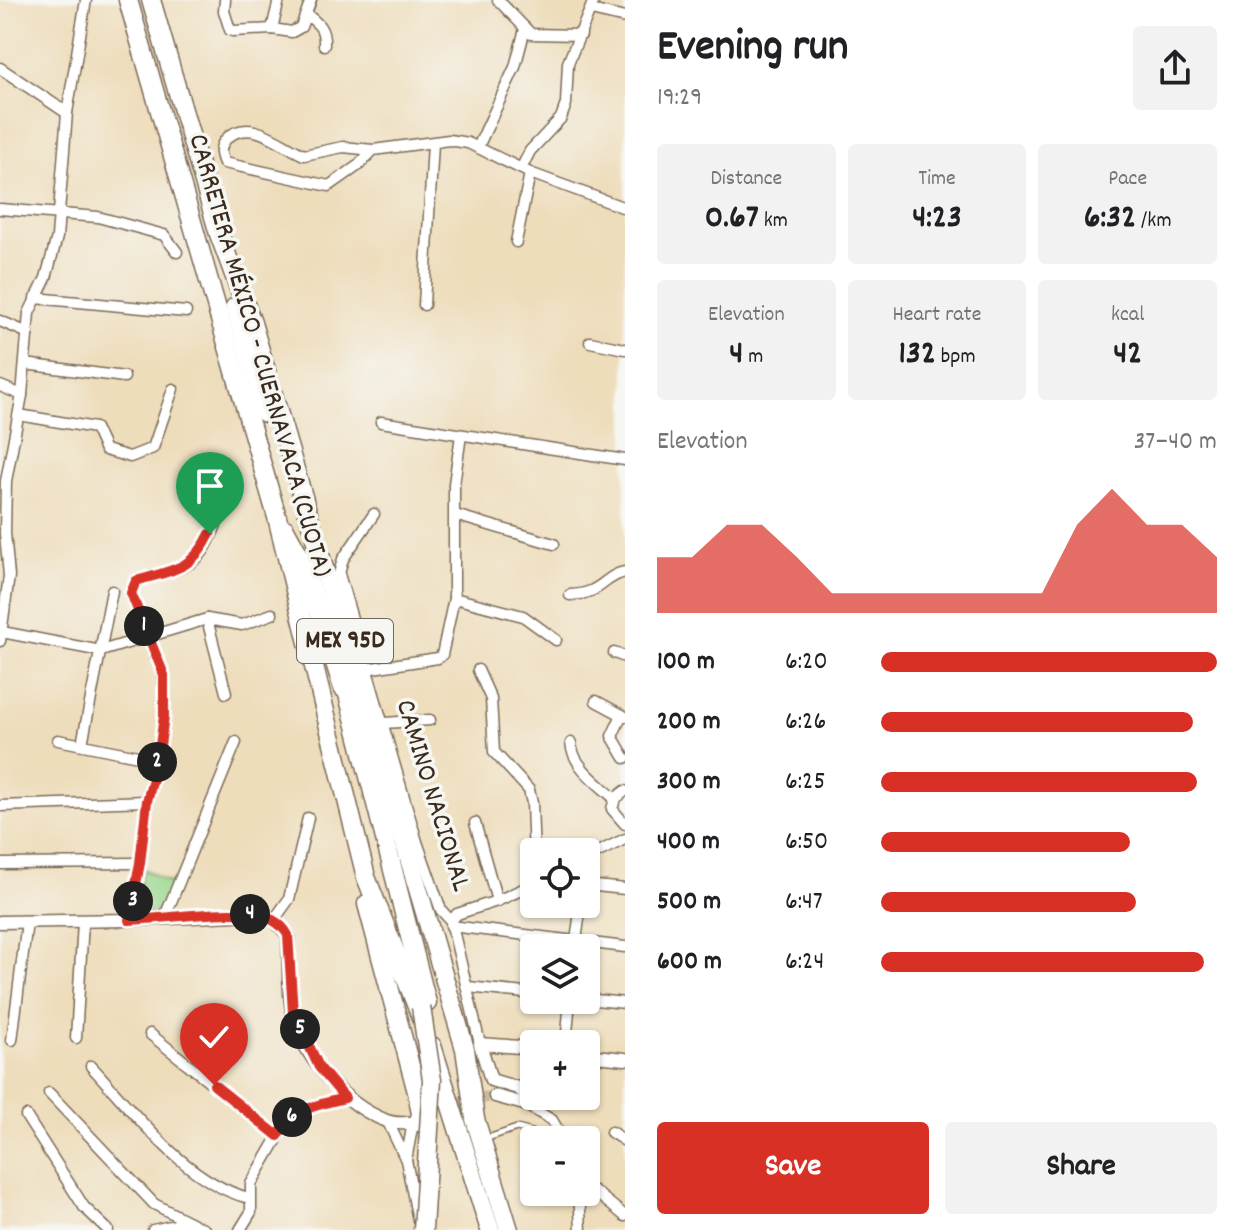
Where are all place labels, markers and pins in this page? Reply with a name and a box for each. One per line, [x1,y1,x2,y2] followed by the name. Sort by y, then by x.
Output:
[176,452,244,534] pin
[124,606,164,646] pin: 1
[137,742,177,782] pin: 2
[113,881,153,921] pin: 3
[230,894,270,934] pin: 4
[180,1003,248,1085] pin
[280,1009,320,1049] pin: 5
[272,1097,312,1137] pin: 6

